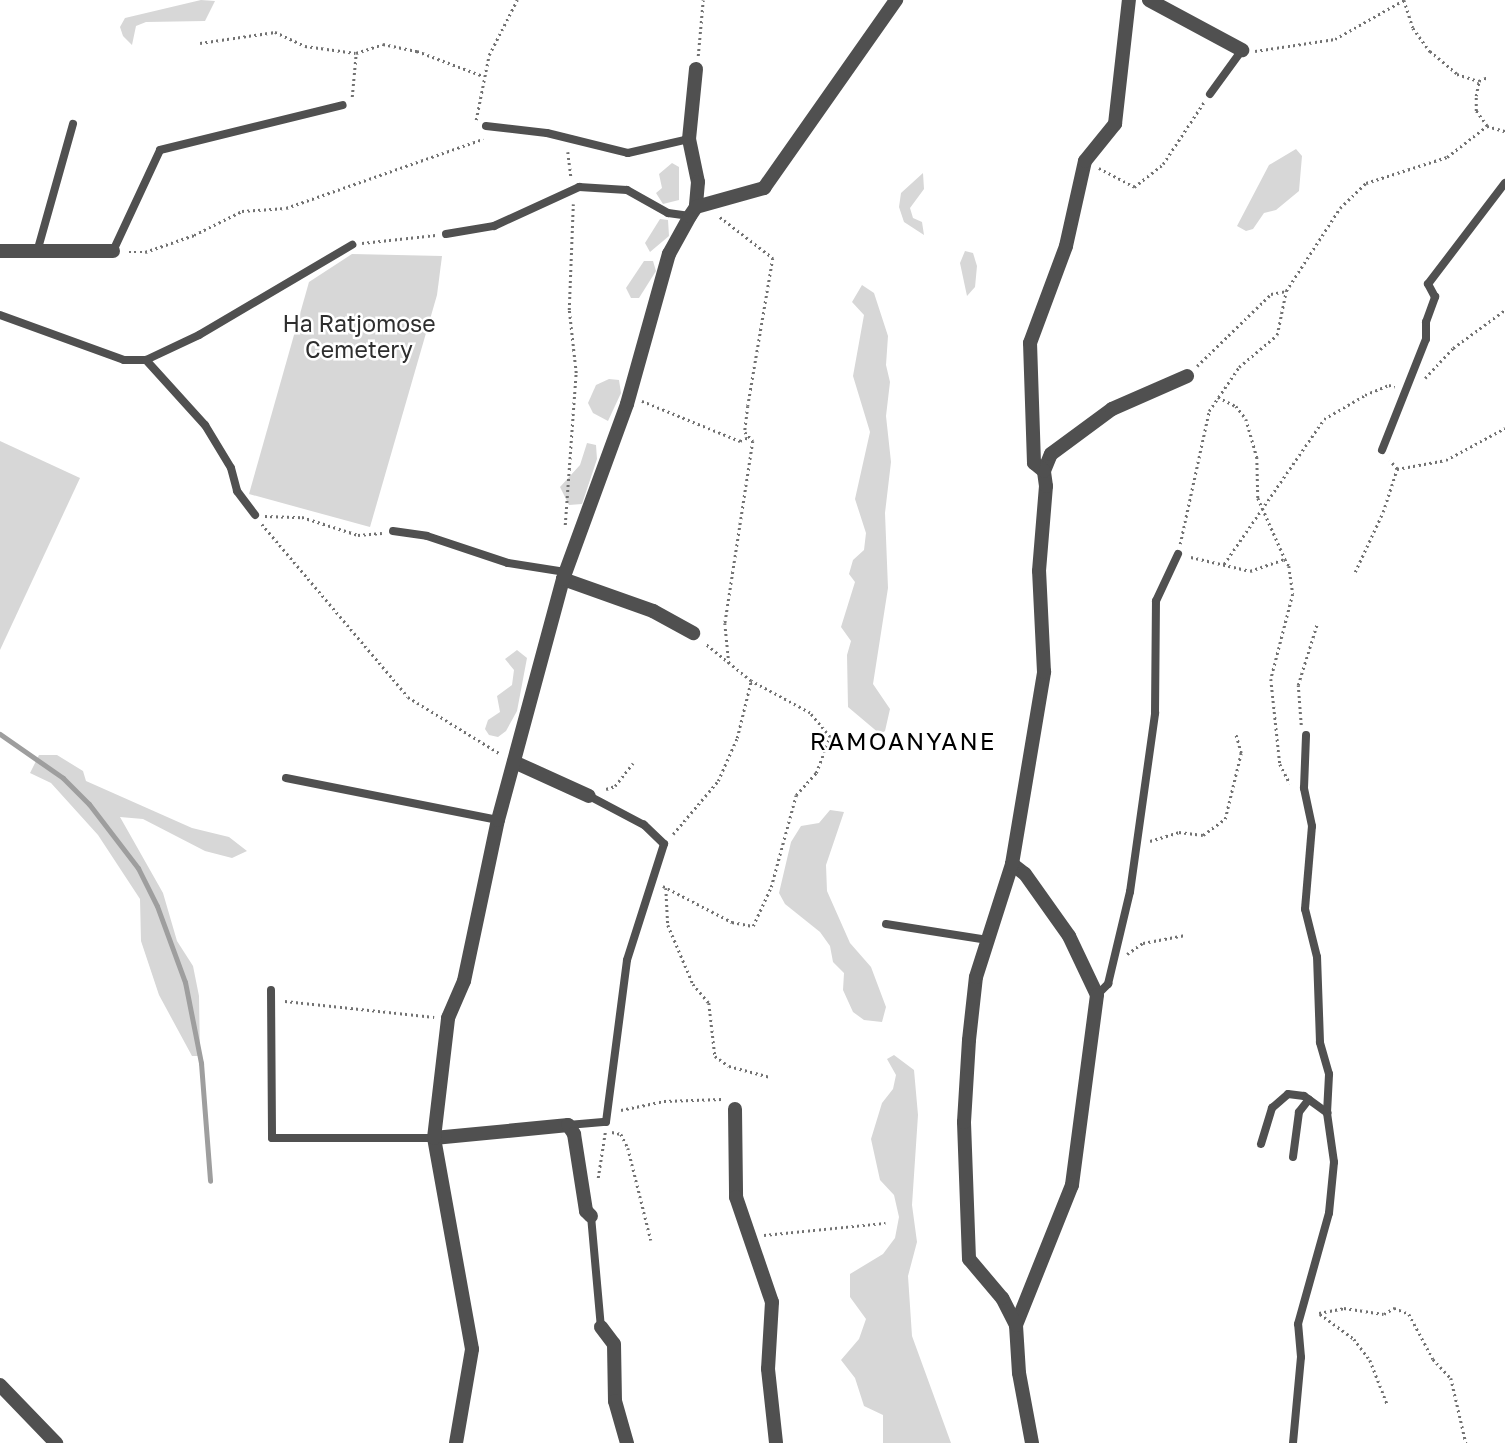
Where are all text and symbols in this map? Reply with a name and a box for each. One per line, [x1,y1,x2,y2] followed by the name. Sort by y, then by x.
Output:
[282,309,436,363] park label: Ha Ratjomose Cemetery
[811,727,995,755] district label: RAMOANYANE

